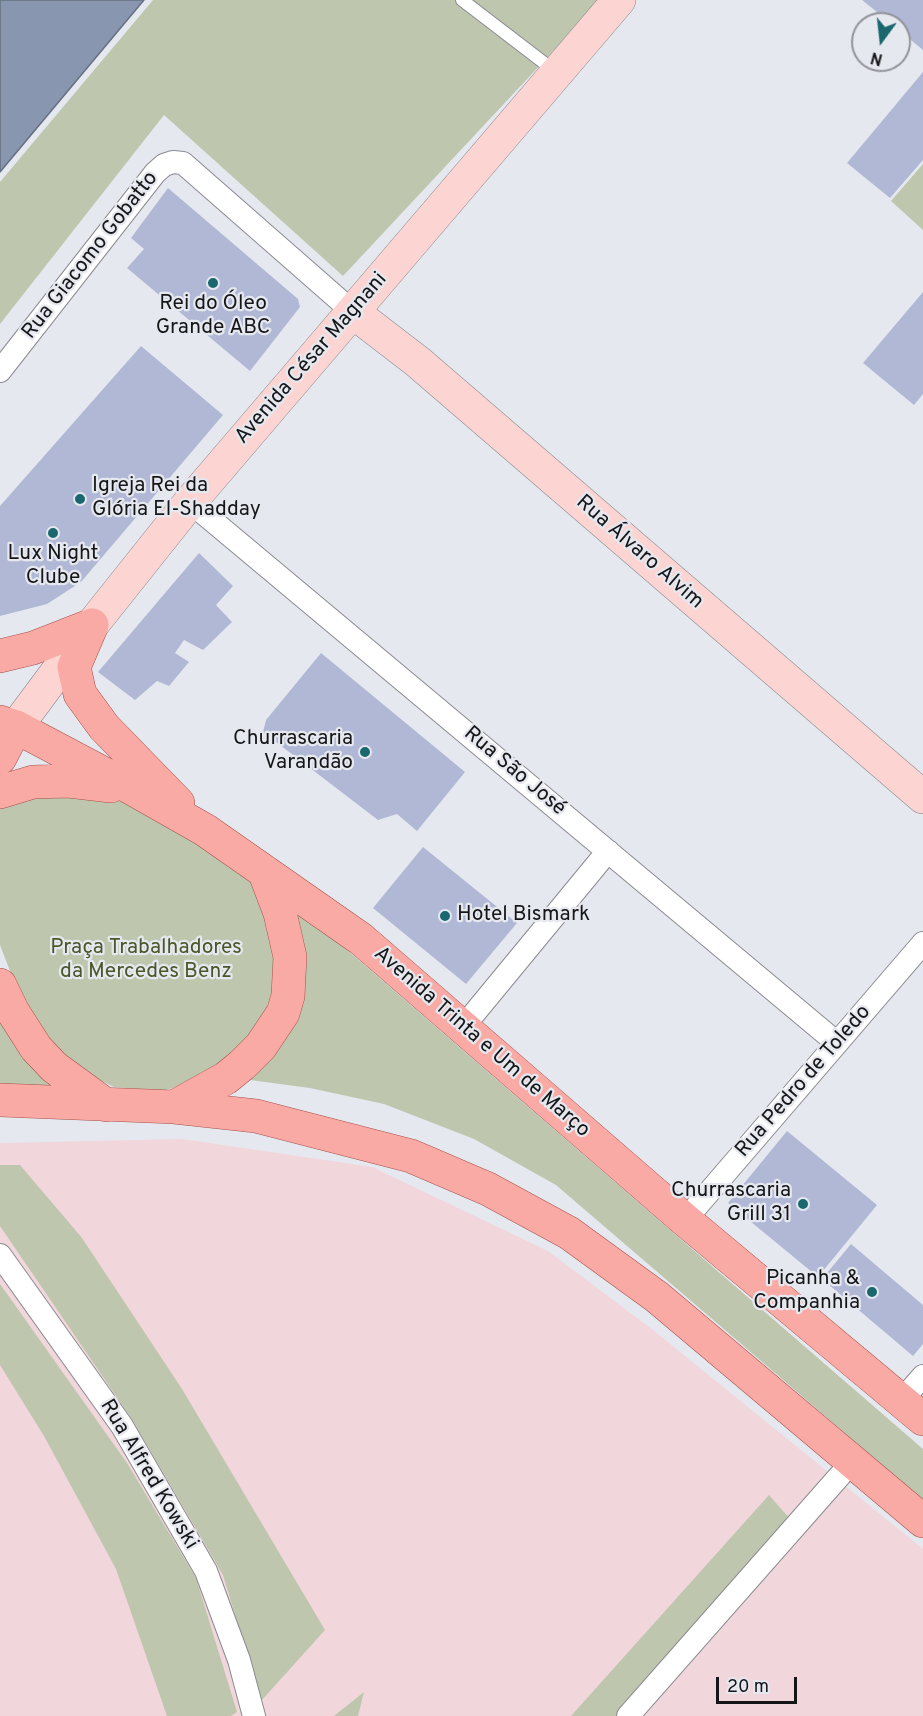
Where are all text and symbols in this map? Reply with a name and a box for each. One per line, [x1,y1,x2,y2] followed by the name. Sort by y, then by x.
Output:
[851,12,911,72] north arrow
[869,46,885,69] text: N
[18,167,164,345] street label: Rua Giacomo Gobatto
[231,268,393,450] street label: Avenida César Magnani
[206,276,220,290] marker: Rei do Óleo Grande ABC
[156,292,270,342] place label: Rei do Óleo Grande ABC
[92,474,261,524] place label: Igreja Rei da Glória El-Shadday
[570,491,708,615] street label: Rua Álvaro Alvim
[73,492,87,506] marker: Igreja Rei da Glória El-Shadday
[46,526,60,540] marker: Lux Night Clube
[8,542,98,592] place label: Lux Night Clube
[458,722,570,822] street label: Rua São José
[233,727,353,777] place label: Churrascaria Varandão
[358,745,372,759] marker: Churrascaria Varandão
[457,903,590,929] place label: Hotel Bismark
[438,909,452,923] marker: Hotel Bismark
[50,936,242,986] park label: Praça Trabalhadores da Mercedes Benz
[368,942,594,1144] street label: Avenida Trinta e Um de Março
[731,1001,877,1163] street label: Rua Pedro de Toledo
[671,1179,791,1229] place label: Churrascaria Grill 31
[796,1197,810,1211] marker: Churrascaria Grill 31
[753,1267,860,1317] place label: Picanha & Companhia
[865,1285,879,1299] marker: Picanha & Companhia
[93,1395,203,1555] street label: Rua Alfred Kowski
[719,1665,800,1703] scale bar
[727,1676,769,1699] text: 20 m

